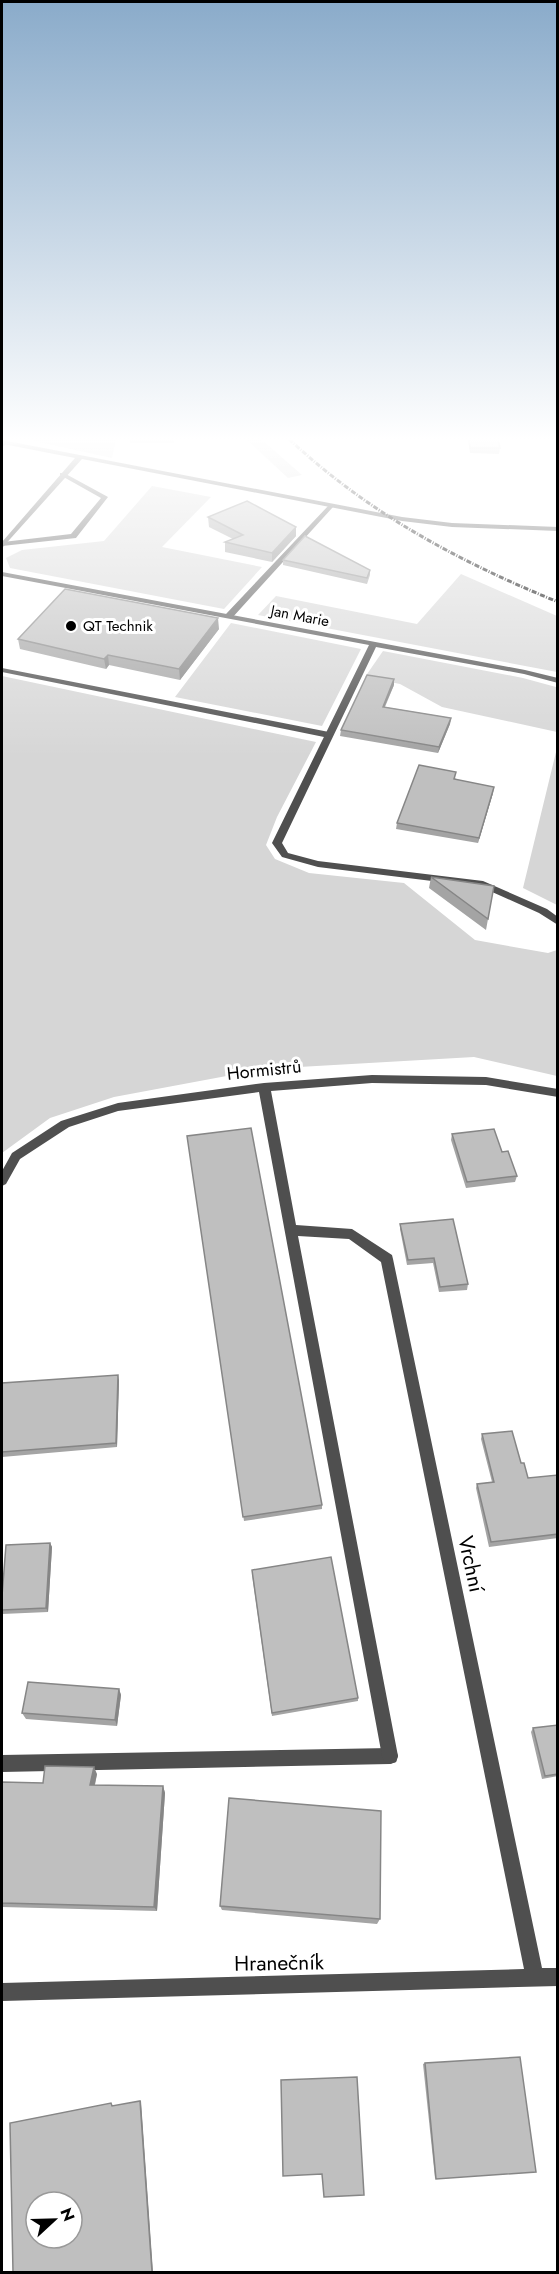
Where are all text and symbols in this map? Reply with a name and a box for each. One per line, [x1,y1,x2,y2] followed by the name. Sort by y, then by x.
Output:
[267,599,331,633] street label: Jan Marie
[83,615,153,637] place label: QT Technik
[64,619,78,633] marker: QT Technik
[225,1053,303,1087] street label: Hormistrů
[450,1533,492,1596] street label: Vrchní
[234,1947,325,1979] street label: Hranečník
[24,2190,84,2250] north arrow
[54,2204,80,2225] text: N

